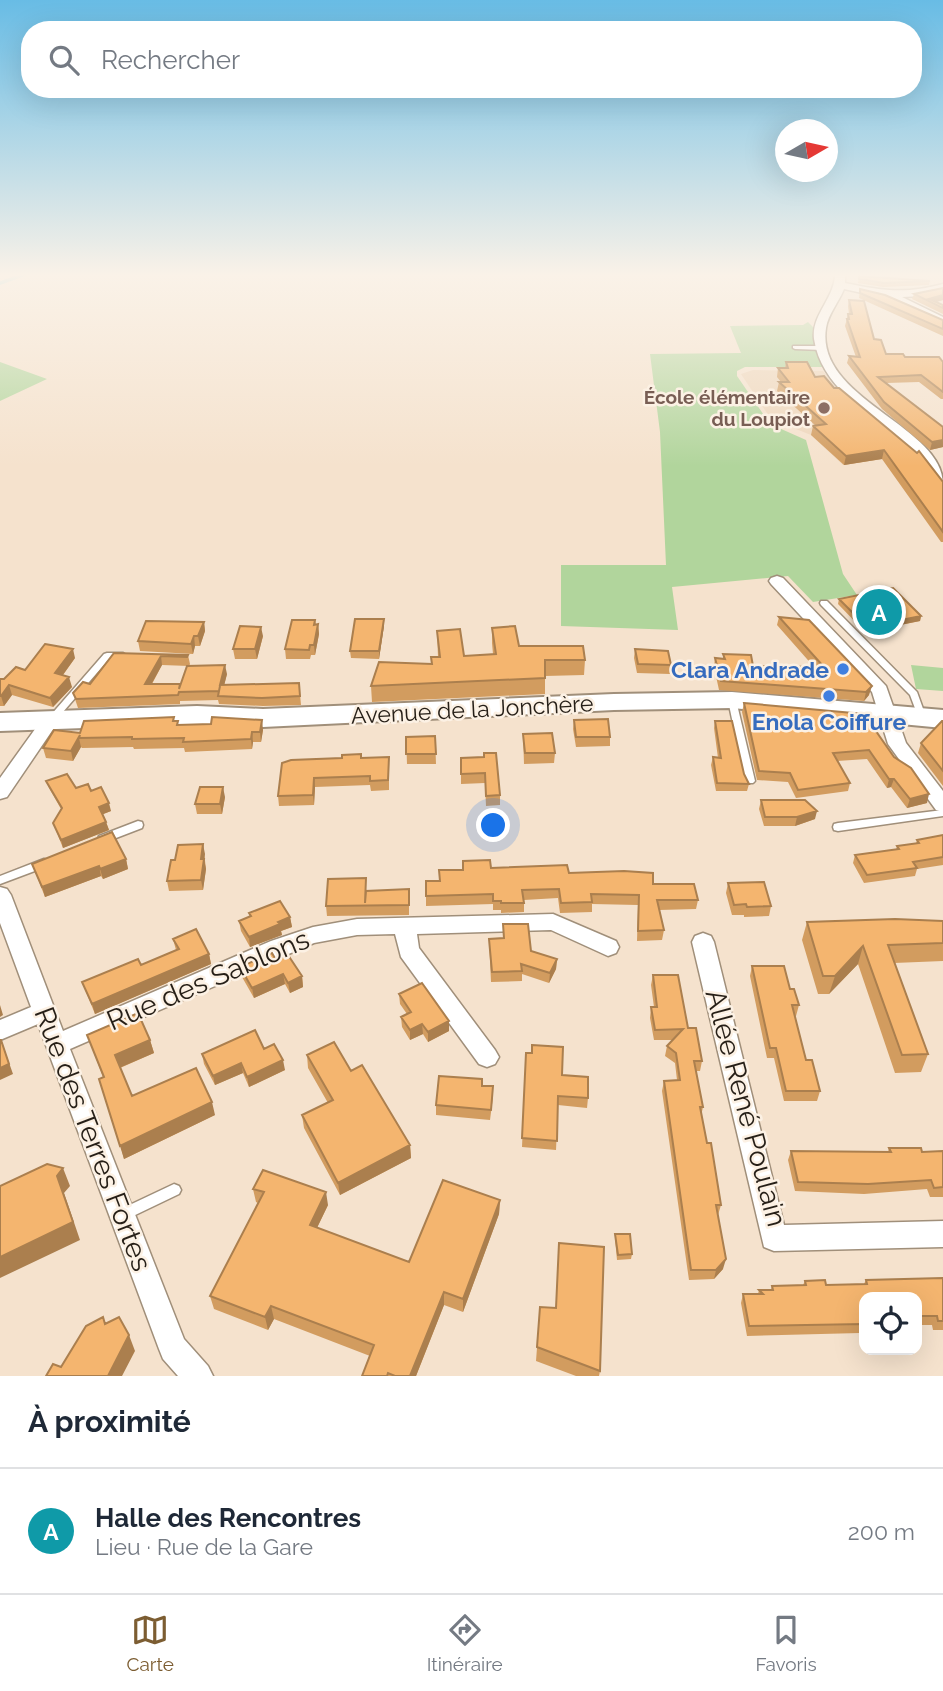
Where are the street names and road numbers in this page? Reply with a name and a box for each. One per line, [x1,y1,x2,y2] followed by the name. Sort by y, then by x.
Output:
[350,689,594,729] street label: Avenue de la Jonchère
[102,923,314,1037] street label: Rue des Sablons
[698,986,794,1230] street label: Allée René Poulain
[27,1002,159,1276] street label: Rue des Terres Fortes

